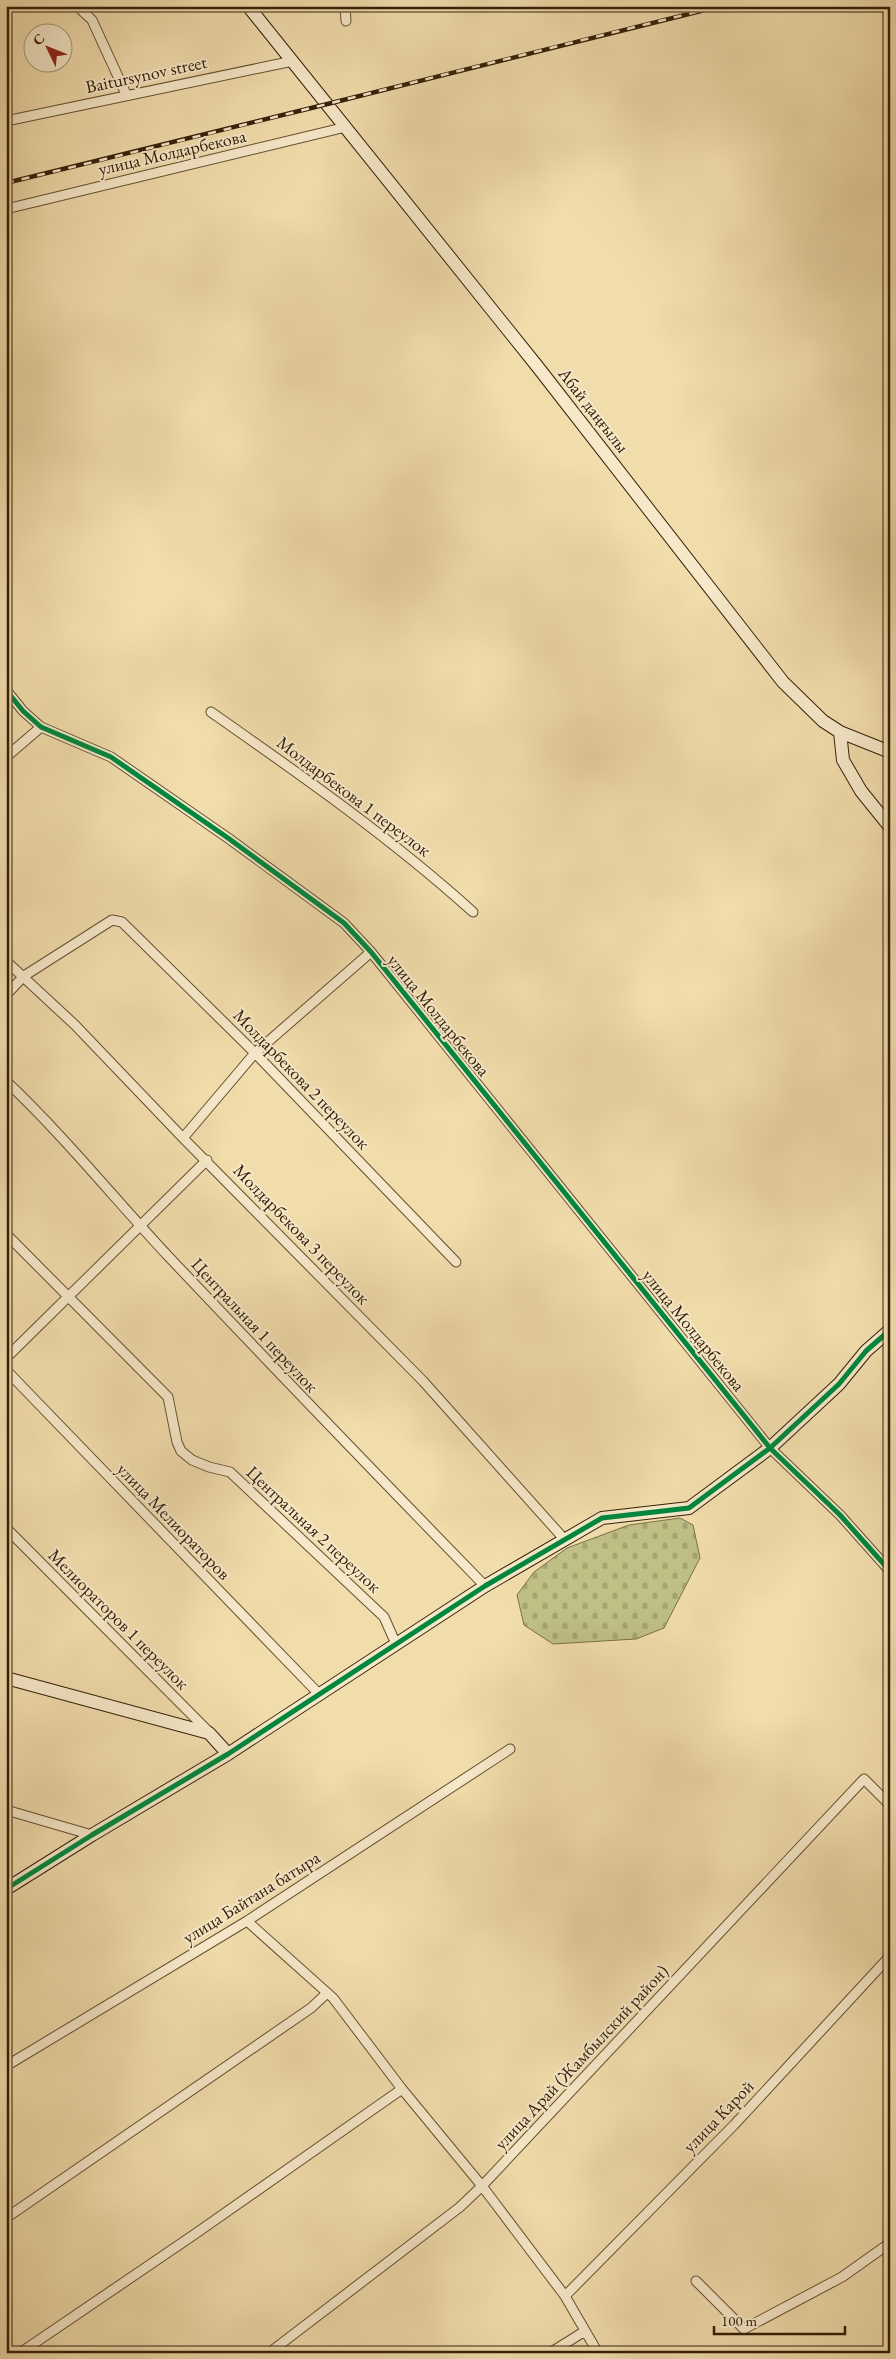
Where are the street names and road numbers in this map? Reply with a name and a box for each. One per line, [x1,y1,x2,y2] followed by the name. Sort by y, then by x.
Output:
[83,50,209,98] street label: Baitursynov street
[96,124,249,180] street label: улица Молдарбекова
[553,362,635,457] street label: Абай даңғылы
[272,731,436,862] street label: Молдарбекова 1 переулок
[383,949,496,1081] street label: улица Молдарбекова
[229,1004,376,1155] street label: Молдарбекова 2 переулок
[229,1159,376,1310] street label: Молдарбекова 3 переулок
[187,1253,324,1398] street label: Центральная 1 переулок
[638,1264,751,1396] street label: улица Молдарбекова
[112,1458,236,1585] street label: улица Мелиораторов
[242,1461,387,1598] street label: Центральная 2 переулок
[44,1544,195,1695] street label: Мелиораторов 1 переулок
[178,1845,325,1948] street label: улица Байтана батыра
[489,1959,673,2155] street label: улица Арай (Жамбылский район)
[678,2074,759,2157] street label: улица Карой

